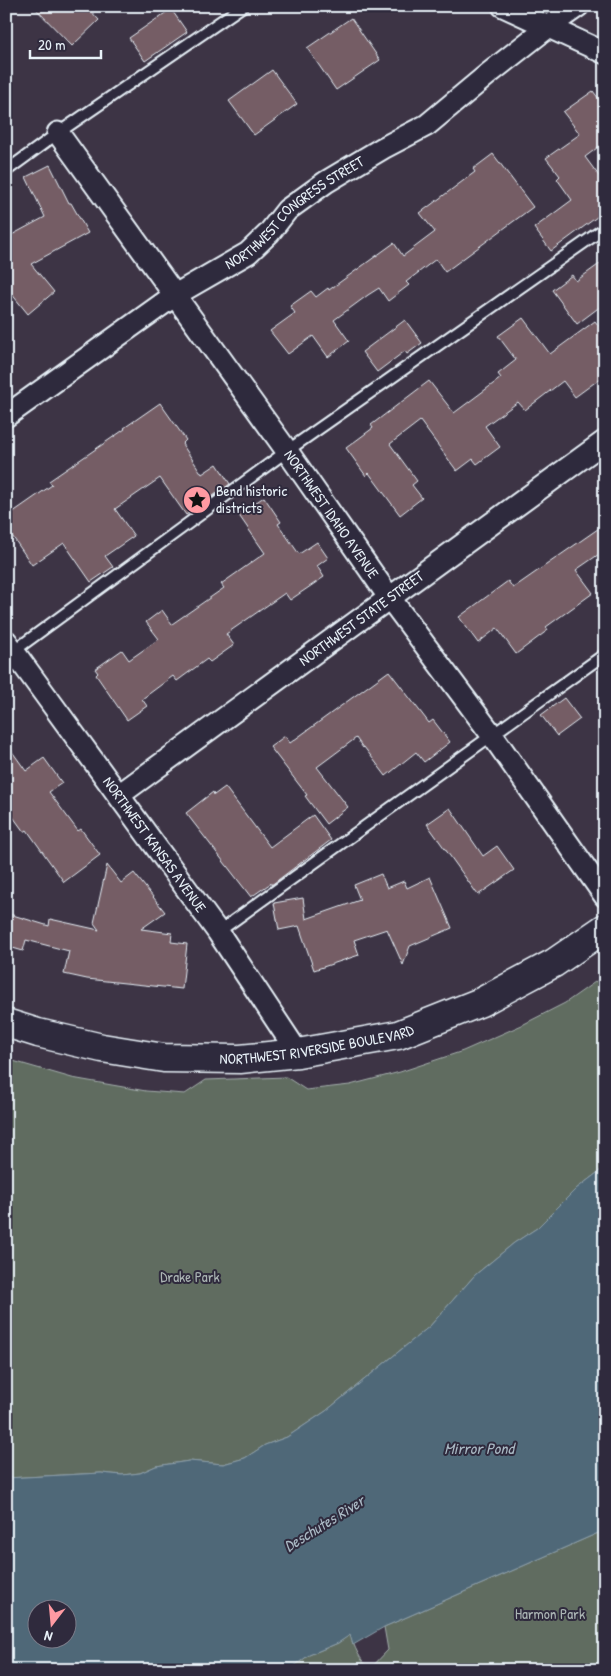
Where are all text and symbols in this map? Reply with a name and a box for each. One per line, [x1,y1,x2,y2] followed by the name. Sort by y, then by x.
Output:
[30,28,101,60] scale bar
[38,34,65,55] text: 20 m
[221,150,369,274] street label: NORTHWEST CONGRESS STREET
[279,445,384,583] street label: NORTHWEST IDAHO AVENUE
[216,480,287,518] place label: Bend historic districts
[182,485,212,515] place icon: Bend historic districts
[294,565,429,671] street label: NORTHWEST STATE STREET
[98,772,212,917] street label: NORTHWEST KANSAS AVENUE
[220,1018,418,1069] street label: NORTHWEST RIVERSIDE BOULEVARD
[160,1266,220,1287] park label: Drake Park
[444,1437,516,1459] water label: Mirror Pond
[280,1489,370,1556] water label: Deschutes River
[28,1598,78,1648] north arrow
[515,1603,585,1624] park label: Harmon Park
[42,1627,54,1647] text: N

